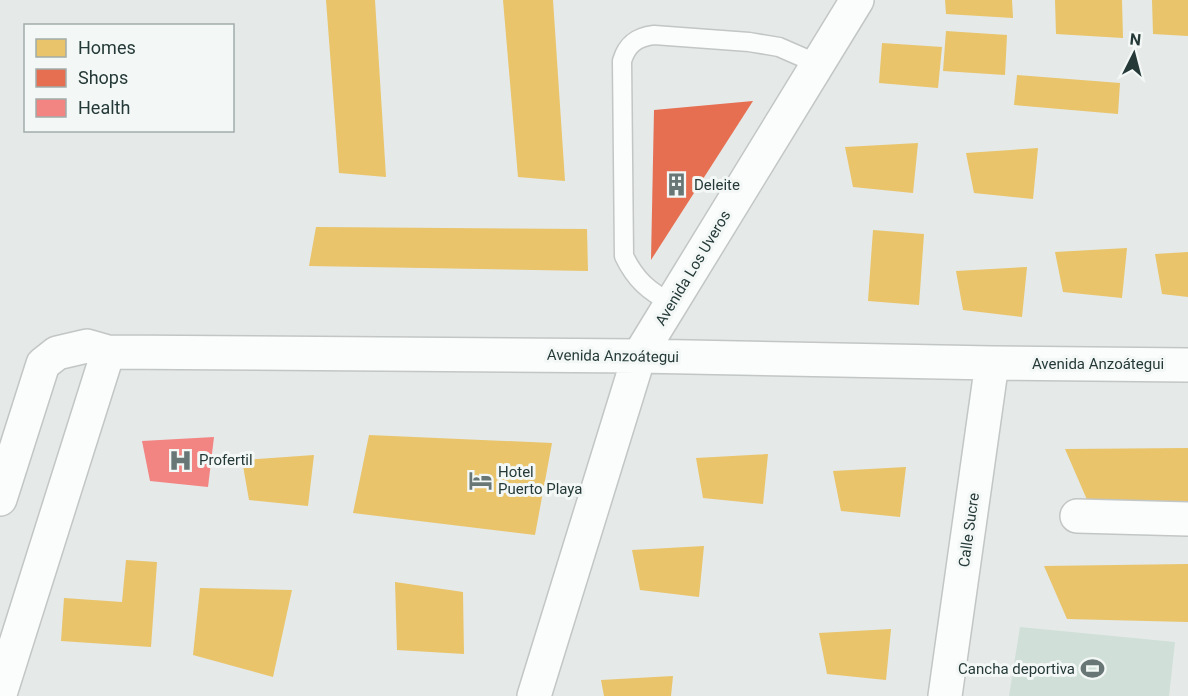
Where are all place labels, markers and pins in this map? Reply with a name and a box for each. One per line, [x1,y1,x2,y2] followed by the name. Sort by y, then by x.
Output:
[663,172,689,198] building icon: Deleite
[694,176,740,194] place label: Deleite
[168,447,194,473] hospital icon: Profertil
[199,451,253,469] place label: Profertil
[498,463,582,498] place label: Hotel Puerto Playa
[467,468,493,494] hotel icon: Hotel Puerto Playa
[1080,656,1106,682] sports icon: Cancha deportiva
[958,660,1075,678] place label: Cancha deportiva

